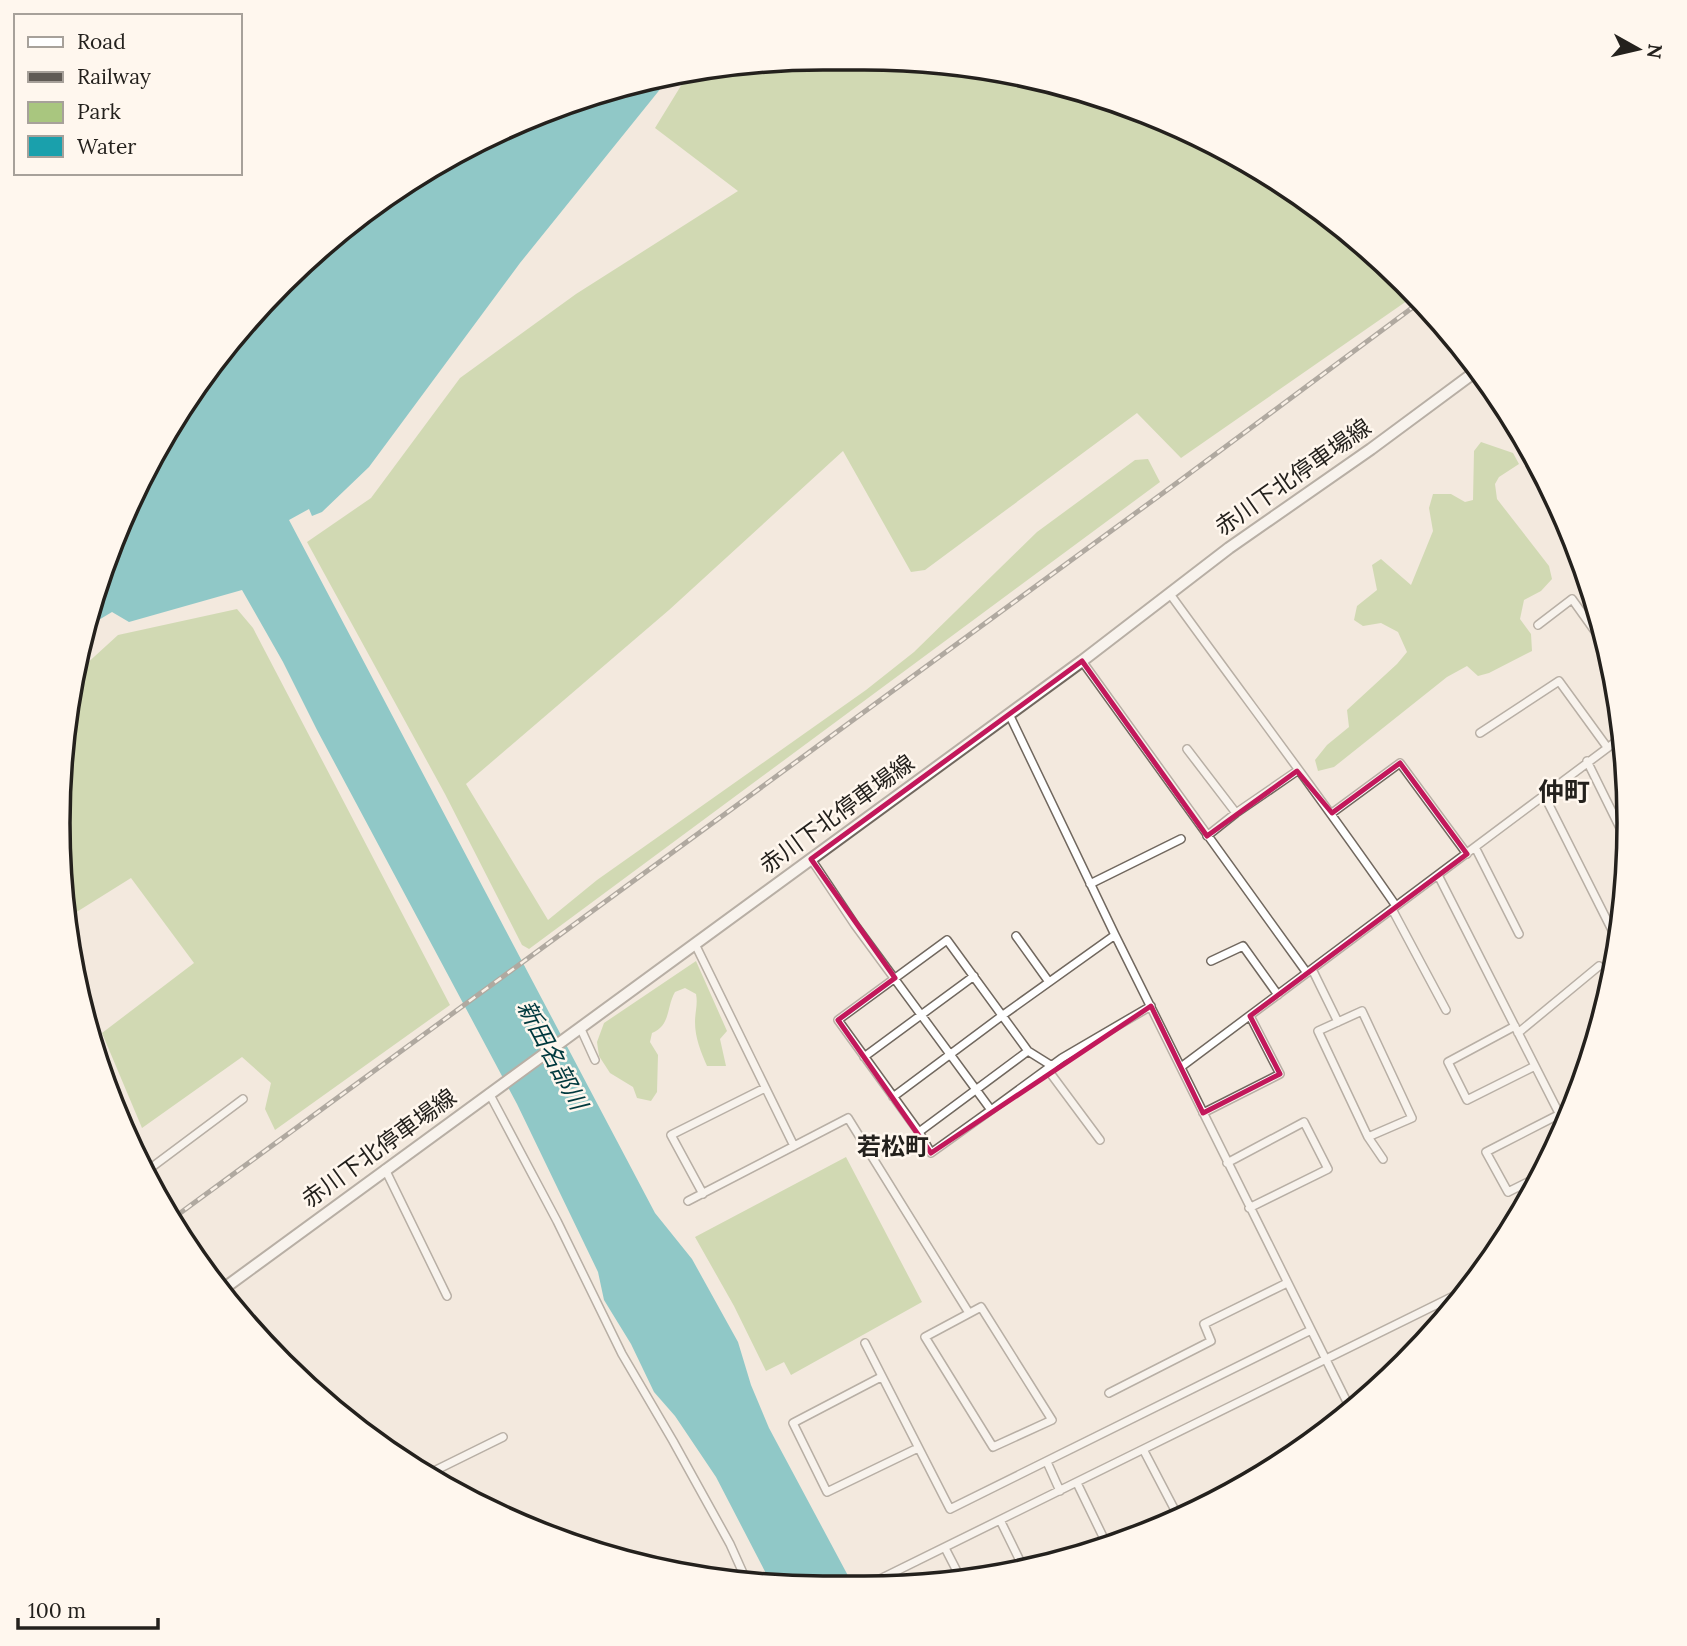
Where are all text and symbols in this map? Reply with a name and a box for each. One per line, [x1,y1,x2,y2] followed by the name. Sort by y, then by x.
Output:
[14,14,242,175] legend
[1603,14,1673,84] north arrow
[77,28,126,55] text: Road
[1642,42,1668,61] text: N
[77,63,151,90] text: Railway
[77,98,121,125] text: Park
[77,133,136,160] text: Water
[1209,412,1376,541] street label: 赤川下北停車場線
[754,748,920,879] street label: 赤川下北停車場線
[1538,775,1590,808] district label: 仲町
[511,995,596,1118] water label: 新田名部川
[296,1082,462,1213] street label: 赤川下北停車場線
[857,1131,929,1162] district label: 若松町
[18,1586,158,1630] scale bar
[28,1597,86,1624] text: 100 m

